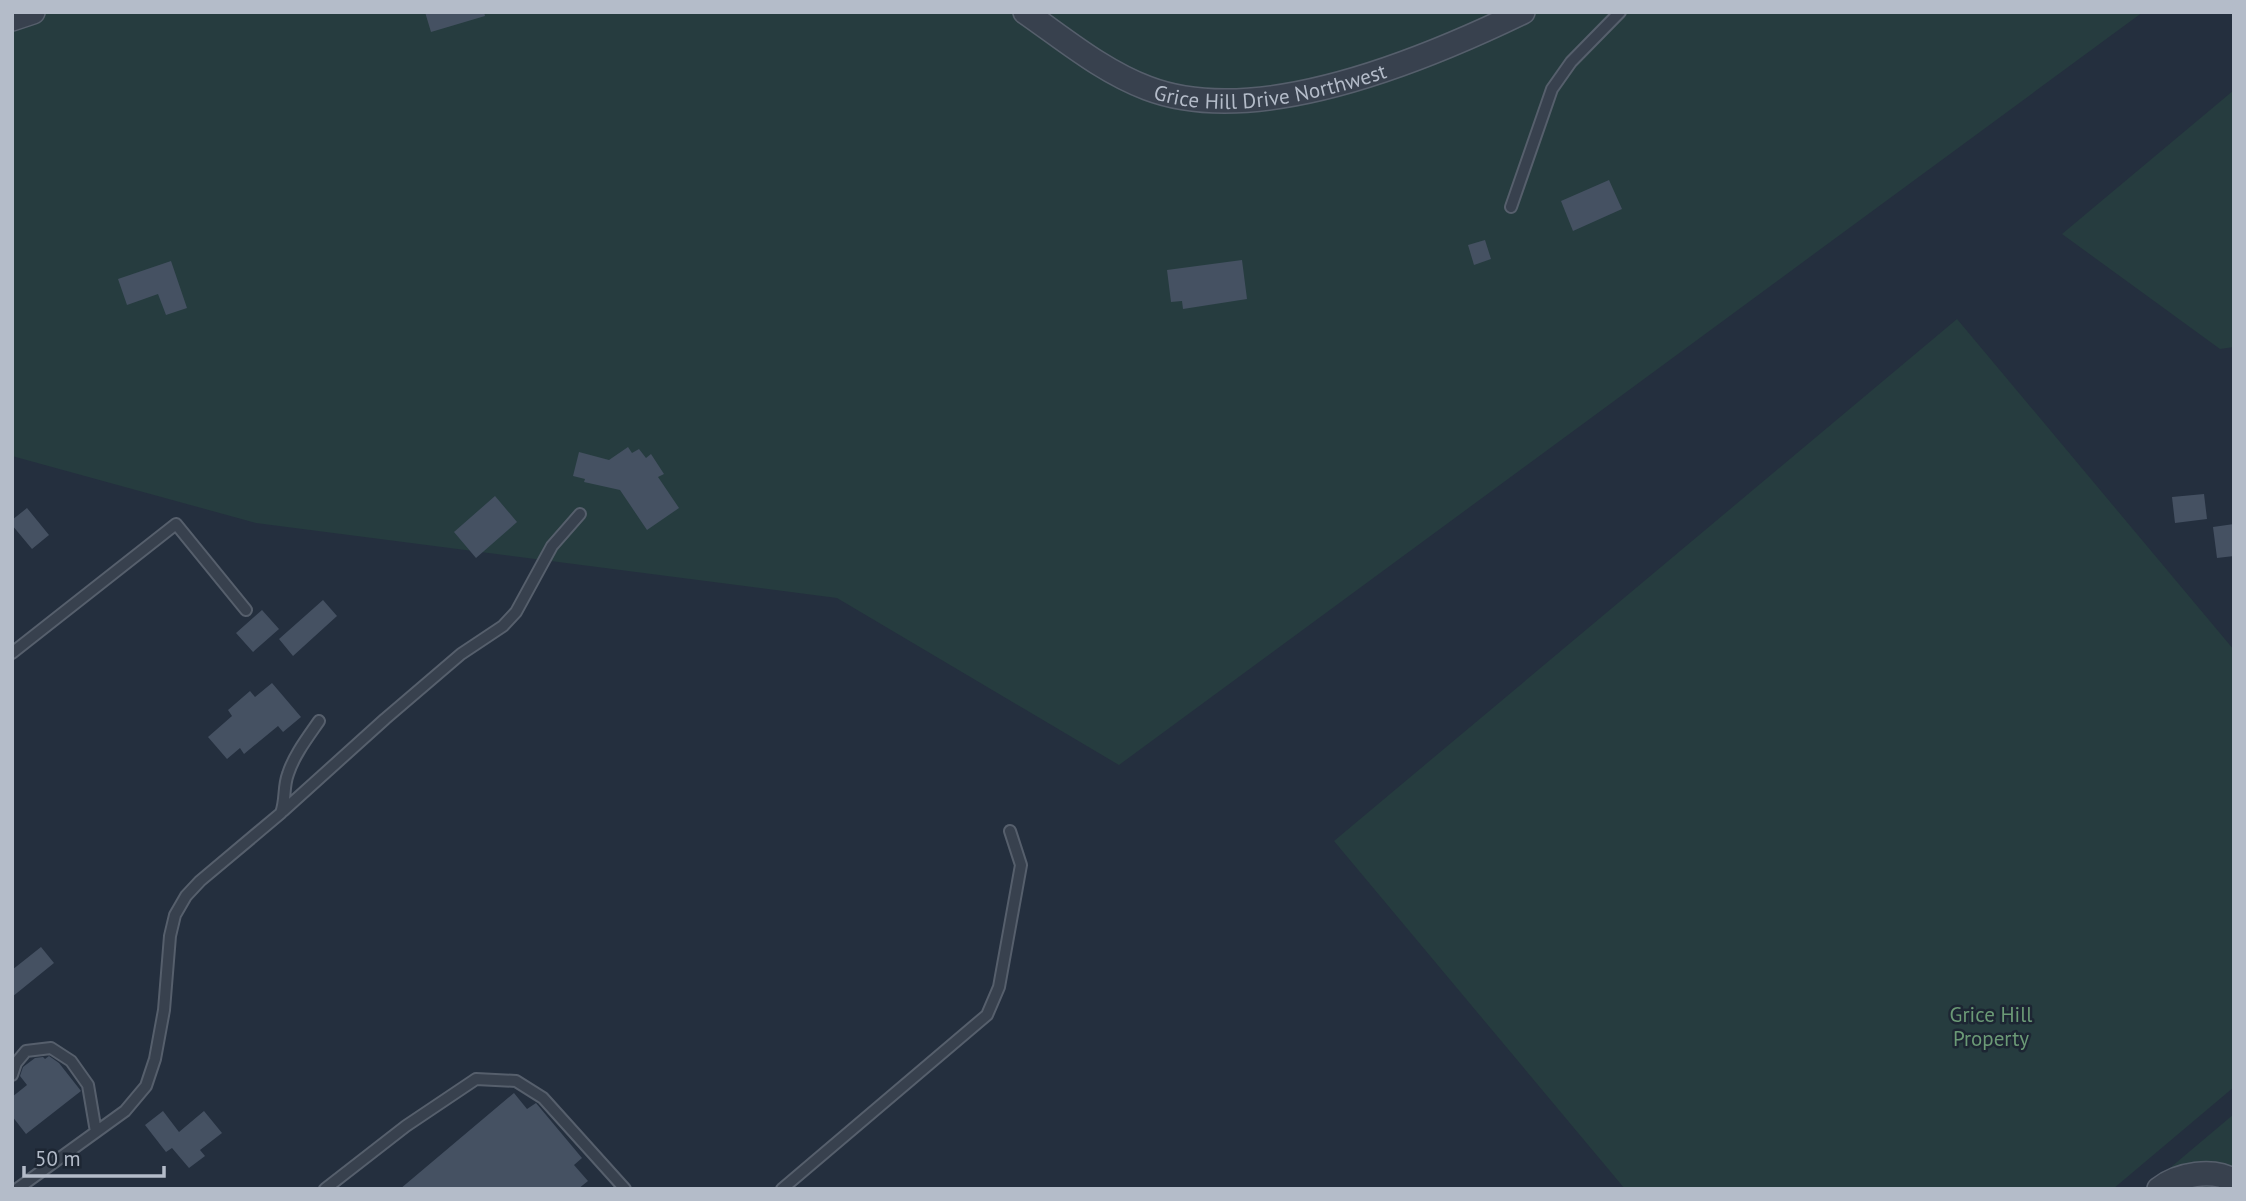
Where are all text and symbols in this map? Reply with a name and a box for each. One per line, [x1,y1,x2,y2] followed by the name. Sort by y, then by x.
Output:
[1151,57,1389,114] street label: Grice Hill Drive Northwest
[1950,1001,2032,1052] park label: Grice Hill Property
[24,1134,164,1178] scale bar
[35,1145,81,1172] text: 50 m

